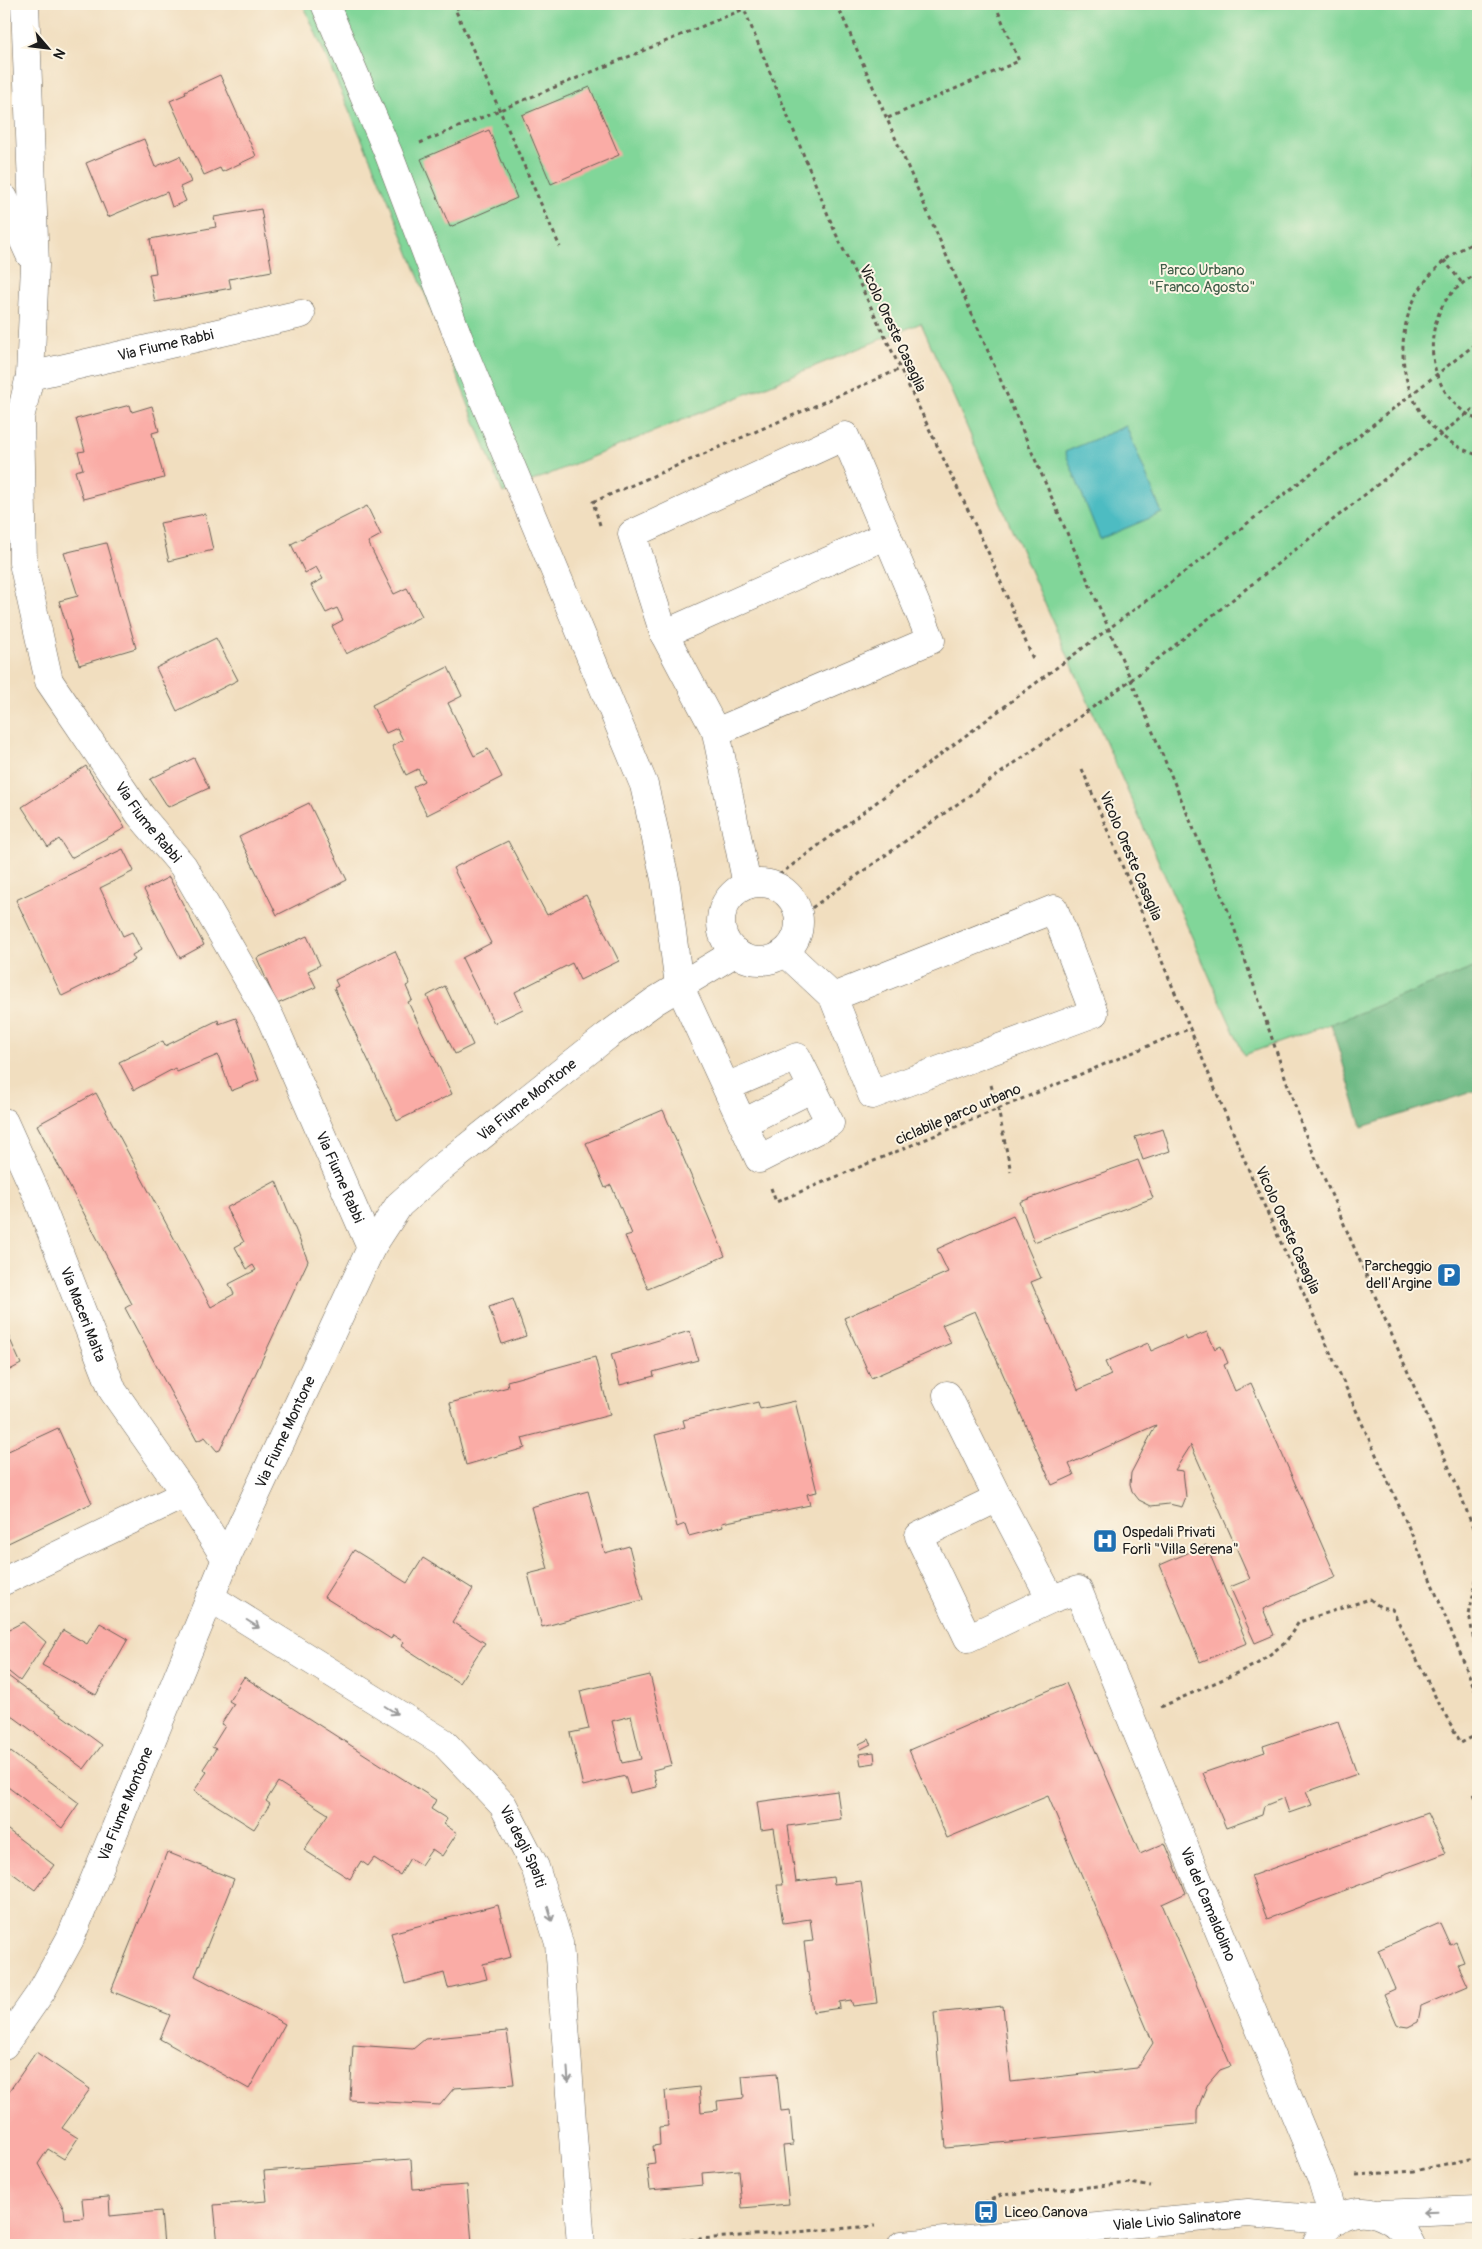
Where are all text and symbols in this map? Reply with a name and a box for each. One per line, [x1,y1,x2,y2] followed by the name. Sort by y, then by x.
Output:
[22,22,72,72] north arrow
[49,46,69,62] text: N
[1149,261,1255,297] park label: Parco Urbano "Franco Agosto"
[855,262,930,395] street label: Vicolo Oreste Casaglia
[116,325,216,366] street label: Via Fiume Rabbi
[110,778,186,867] street label: Via Fiume Rabbi
[1095,789,1166,924] street label: Vicolo Oreste Casaglia
[474,1054,581,1145] street label: Via Fiume Montone
[892,1079,1024,1150] street label: ciclabile parco urbano
[311,1129,368,1226] street label: Via Fiume Rabbi
[1251,1163,1324,1297] street label: Vicolo Oreste Casaglia
[1364,1257,1433,1293] place label: Parcheggio dell'Argine
[1436,1262,1462,1288] parking icon: Parcheggio dell'Argine
[56,1264,110,1365] street label: Via Maceri Malta
[251,1372,320,1491] street label: Via Fiume Montone
[1122,1523,1239,1559] place label: Ospedali Privati Forlì "Villa Serena"
[1092,1528,1118,1554] hospital icon: Ospedali Privati Forlì "Villa Serena"
[245,1619,259,1629] one-way arrow
[383,1705,397,1715] one-way arrow
[94,1744,158,1864] street label: Via Fiume Montone
[495,1802,550,1890] street label: Via degli Spalti
[1176,1844,1240,1964] street label: Via del Camaldolino
[545,1906,555,1922] one-way arrow
[564,2066,573,2082] one-way arrow
[973,2199,999,2225] bus stop icon: Liceo Canova
[1004,2203,1088,2222] place label: Liceo Canova
[1112,2205,1242,2235] street label: Viale Livio Salinatore
[1422,2208,1438,2217] one-way arrow

